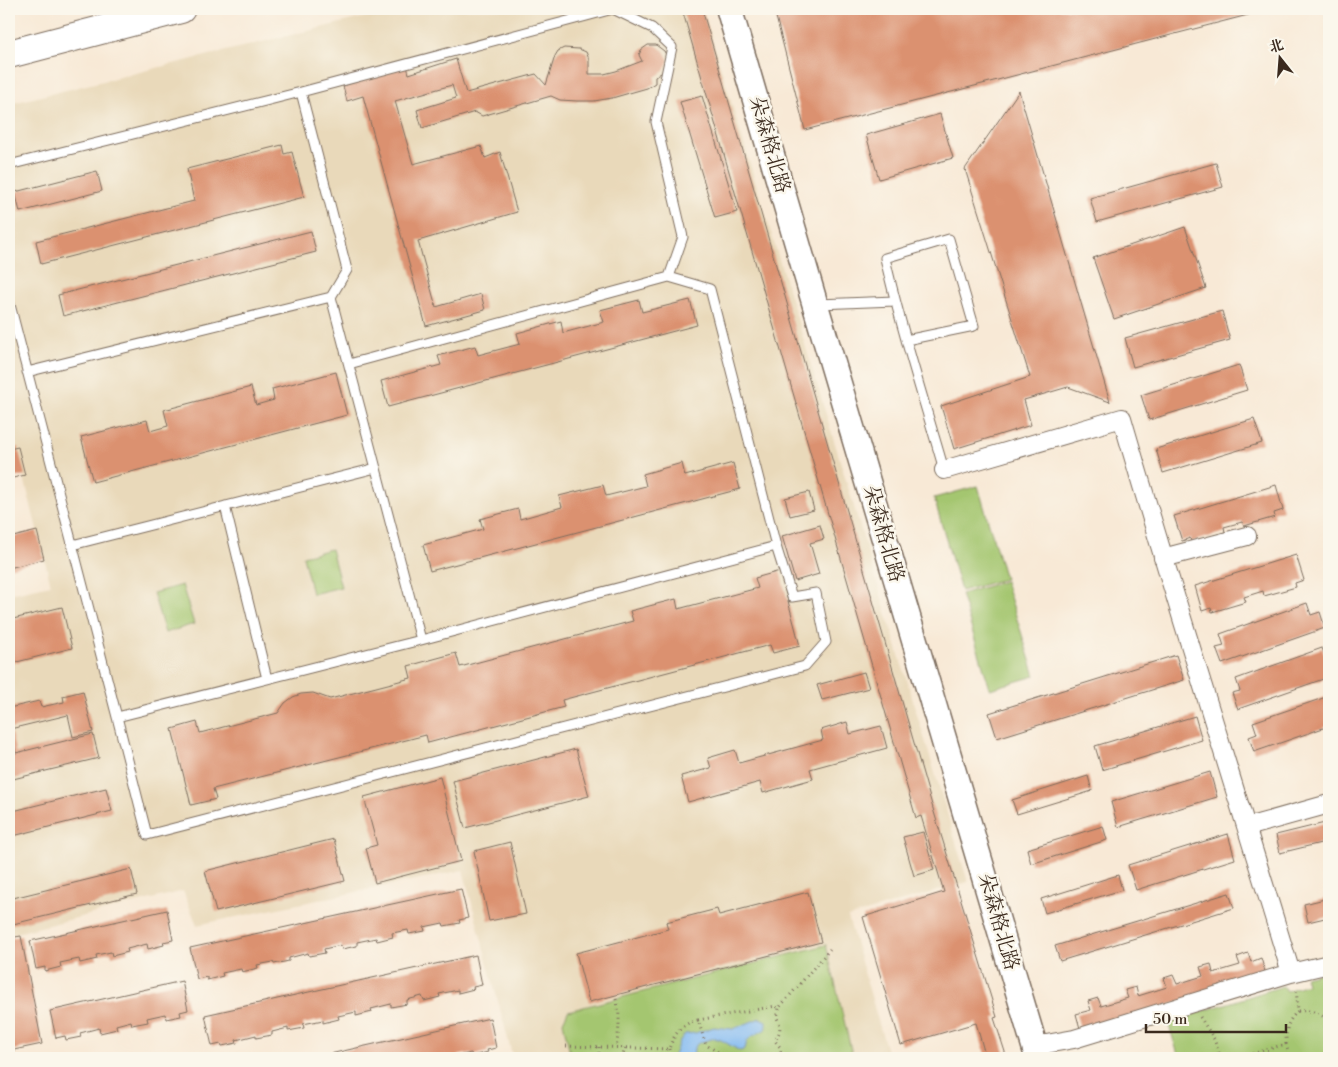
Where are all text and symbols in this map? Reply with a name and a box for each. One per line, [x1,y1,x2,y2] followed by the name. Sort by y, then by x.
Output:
[1256,32,1306,82] north arrow
[1267,36,1286,57] text: 北
[743,93,795,197] street label: 朵森格北路
[857,482,909,586] street label: 朵森格北路
[972,870,1024,974] street label: 朵森格北路
[1146,1002,1286,1034] scale bar
[1153,1010,1187,1029] text: 50 m

